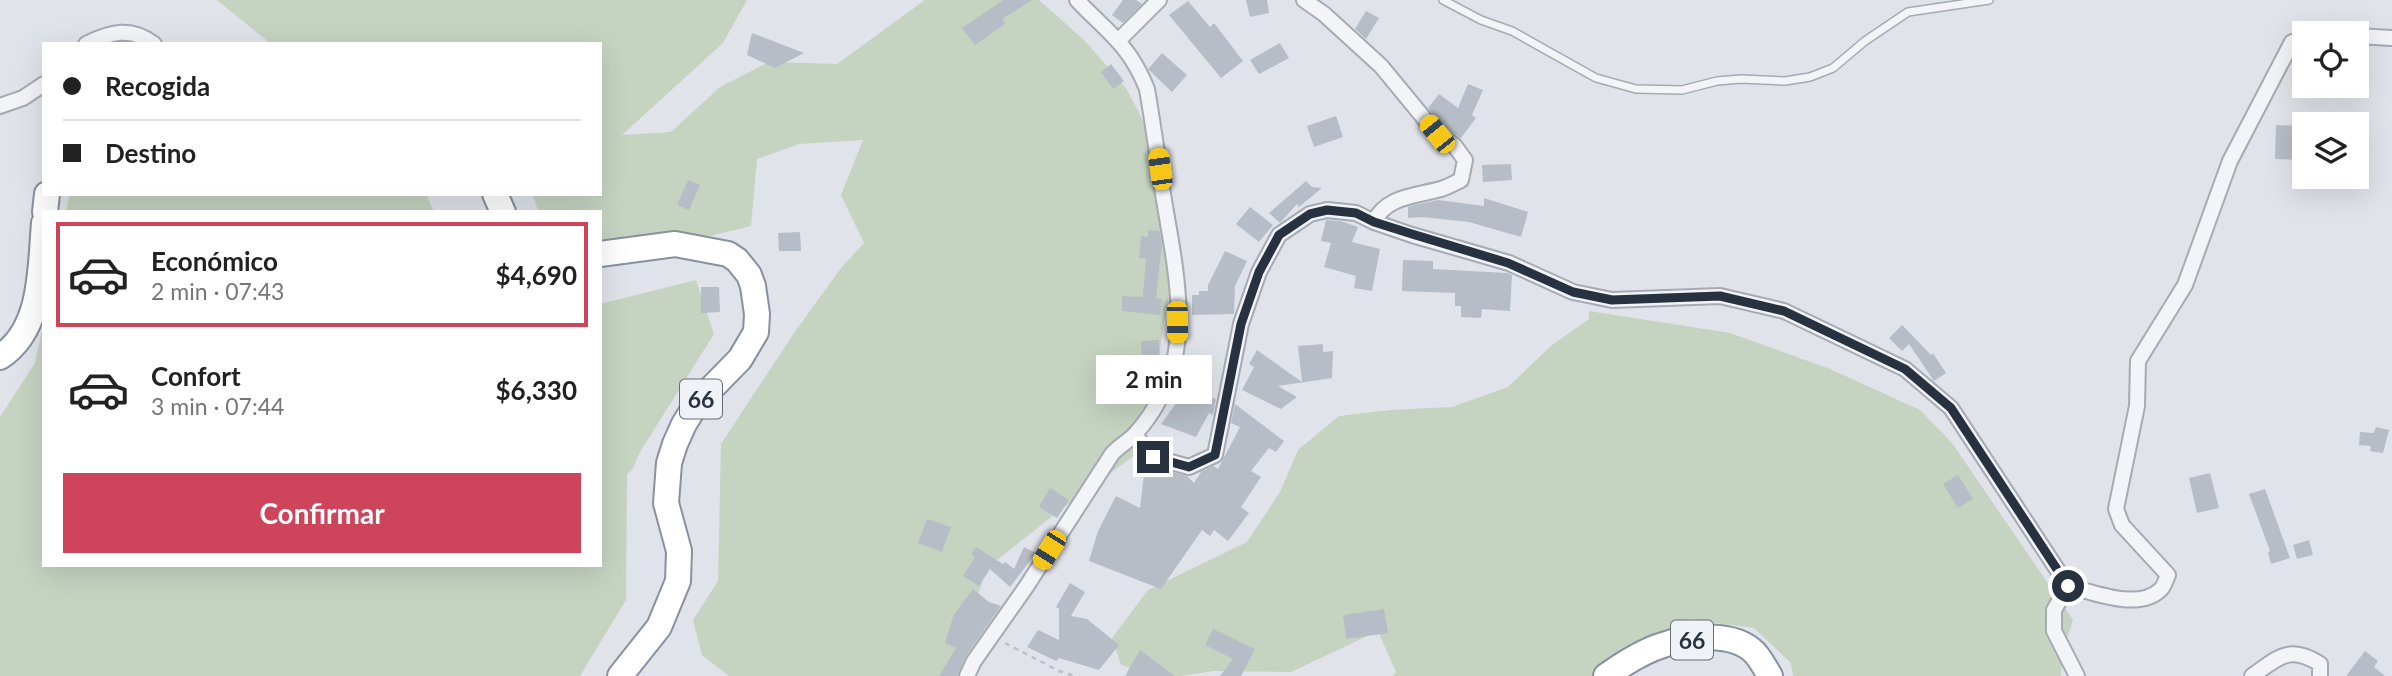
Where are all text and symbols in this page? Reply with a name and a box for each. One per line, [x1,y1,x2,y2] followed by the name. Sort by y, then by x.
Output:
[2292,21,2369,189] map controls
[2292,21,2369,98] button: locate
[105,70,210,102] text: Recogida
[1416,111,1459,157] car
[2292,112,2369,189] button: layers
[105,137,196,169] text: Destino
[1147,147,1174,191] car
[67,243,130,306] icon: car
[151,245,278,277] text: Económico
[496,259,577,291] text: $4,690
[151,277,284,305] text: 2 min · 07:43
[1167,301,1188,343] car
[1095,356,1211,405] callout: 2 min
[67,358,130,421] icon: car
[151,360,241,392] text: Confort
[1125,365,1183,393] text: 2 min
[496,374,577,406] text: $6,330
[680,380,722,418] road number: 66
[151,392,284,420] text: 3 min · 07:44
[1137,441,1169,473] route end
[63,473,581,553] button: Confirmar
[1029,527,1070,573] car
[2052,570,2084,602] route start
[1671,620,1713,660] road number: 66

